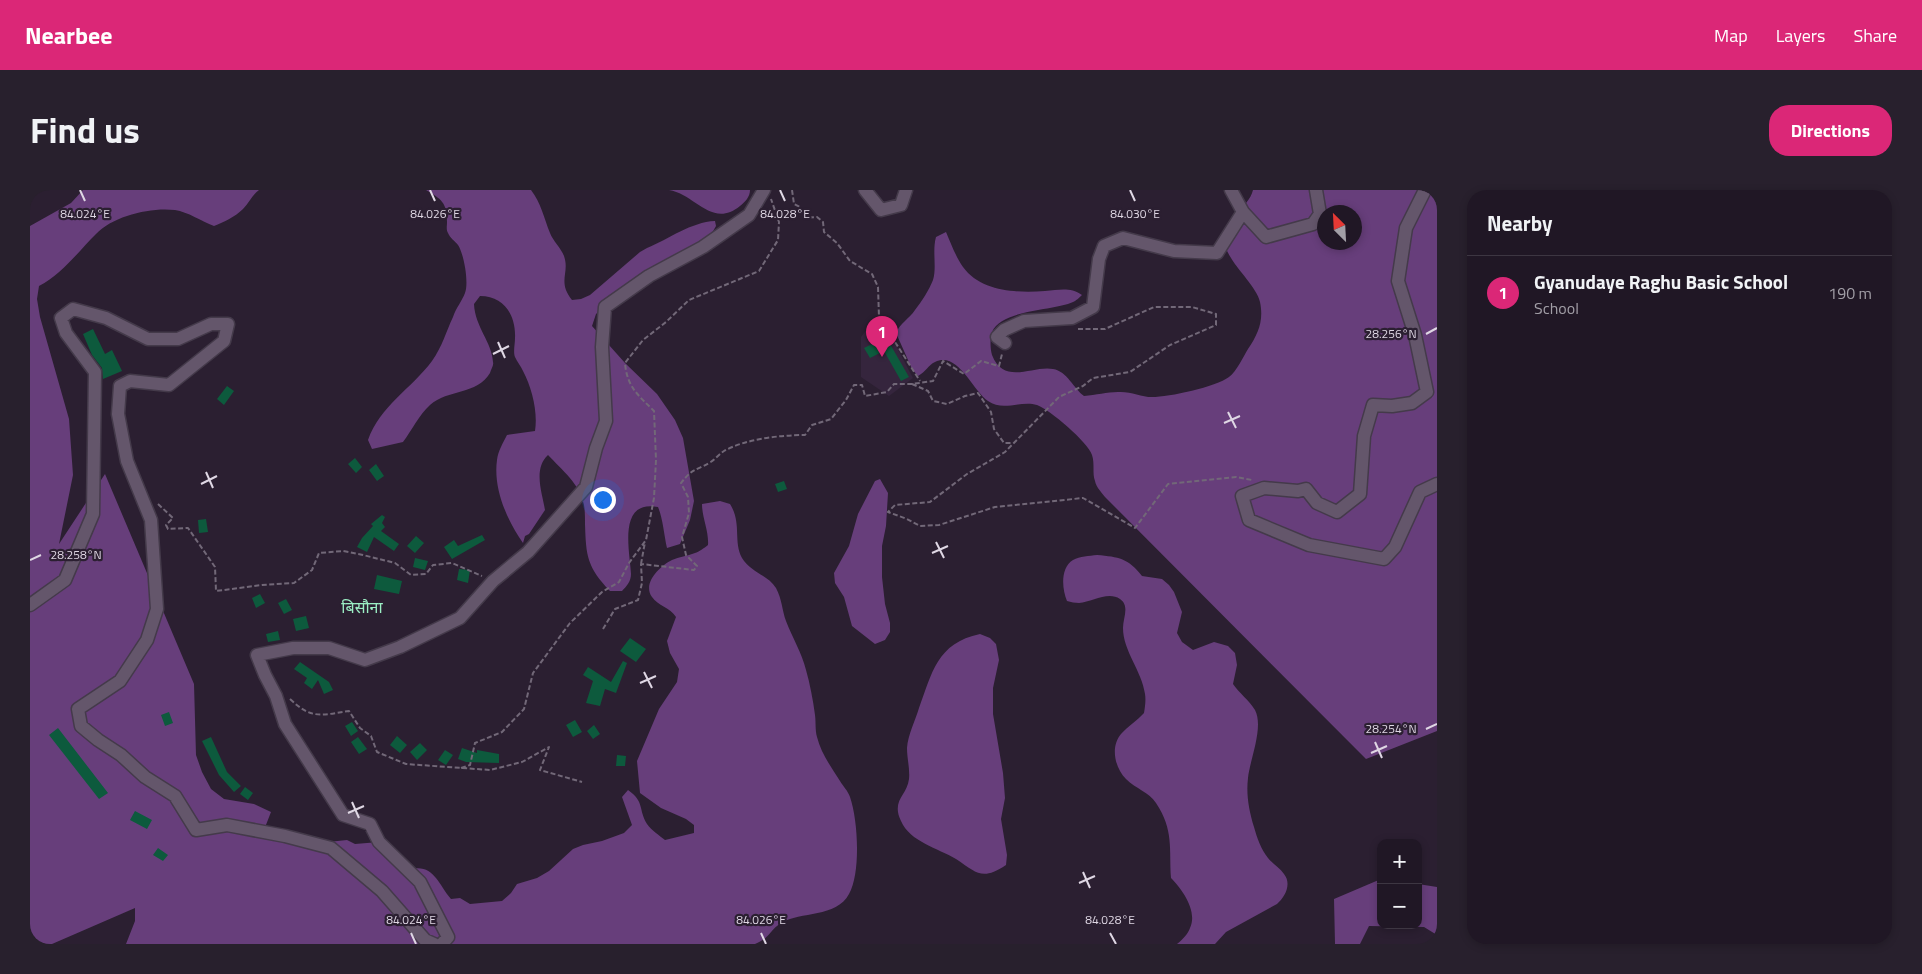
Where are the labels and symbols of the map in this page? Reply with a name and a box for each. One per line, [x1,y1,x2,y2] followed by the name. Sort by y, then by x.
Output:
[60,204,110,223] text: 84.024°E
[410,204,460,223] text: 84.026°E
[760,204,810,223] text: 84.028°E
[1110,204,1160,223] text: 84.030°E
[1317,205,1362,250] north arrow
[866,316,898,357] pin: 1
[1365,324,1417,343] text: 28.256°N
[590,487,616,513] your location
[50,545,102,564] text: 28.258°N
[341,595,383,619] district label: बिसौना
[1365,719,1417,738] text: 28.254°N
[386,910,436,929] text: 84.024°E
[736,910,786,929] text: 84.026°E
[1085,910,1135,929] text: 84.028°E

